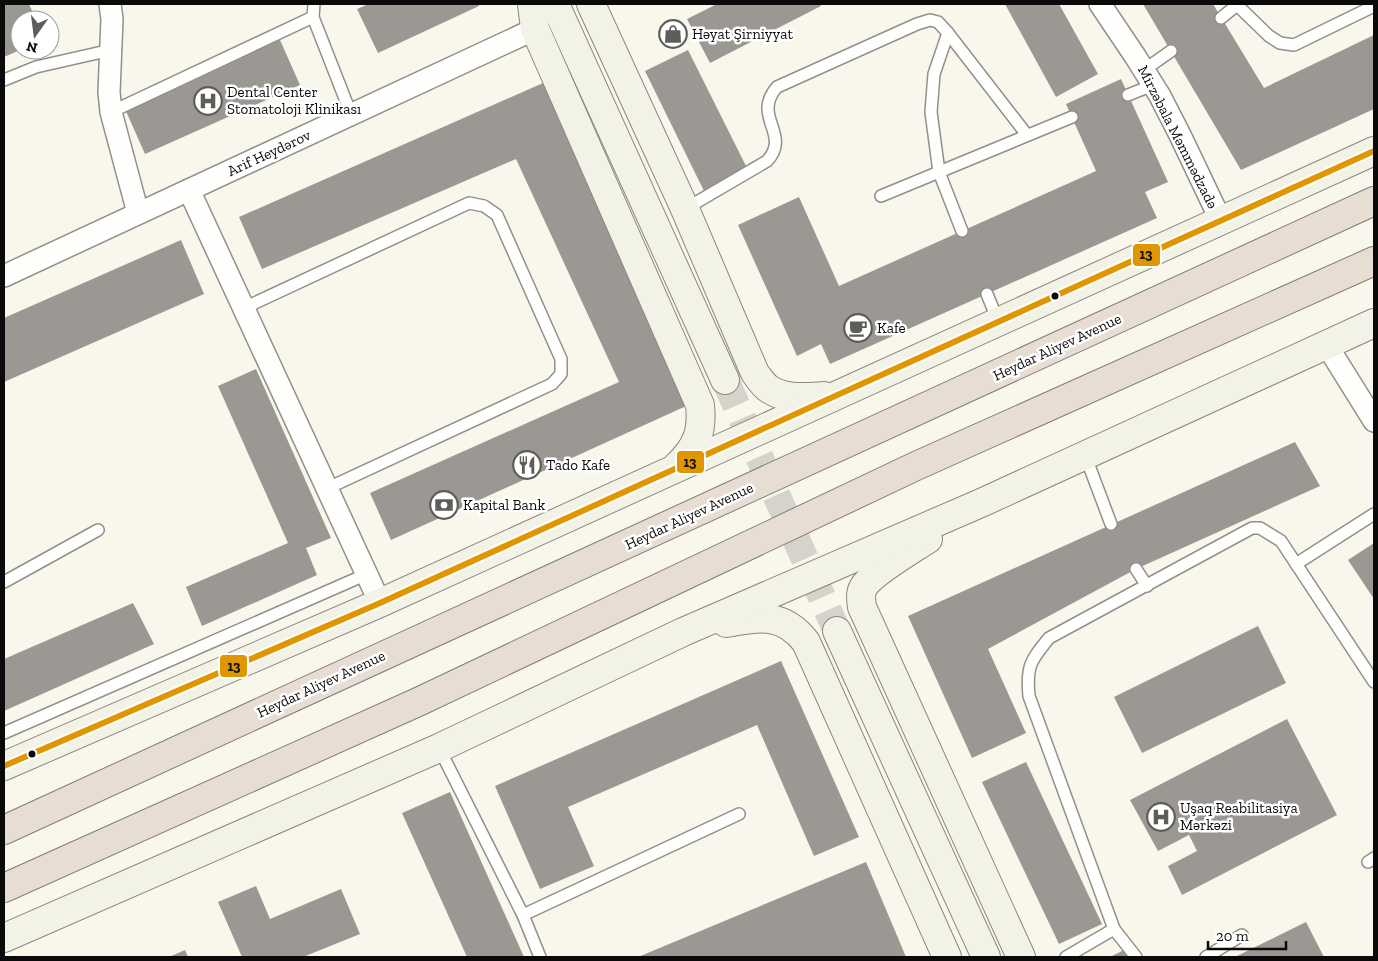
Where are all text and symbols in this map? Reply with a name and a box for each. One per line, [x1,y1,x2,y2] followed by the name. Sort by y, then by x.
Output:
[10,10,60,60] north arrow
[658,19,688,49] shop icon: Həyat Şirniyyat
[692,25,793,43] place label: Həyat Şirniyyat
[24,38,39,57] text: N
[1134,62,1222,212] street label: Mirzəbala Məmmədzadə
[227,83,361,118] place label: Dental Center Stomatoloji Klinikası
[193,86,223,116] hospital icon: Dental Center Stomatoloji Klinikası
[224,126,314,180] street label: Arif Heydərov
[1132,243,1161,267] line badge: 13
[1139,246,1153,263] text: 13
[1050,291,1060,301] unlabelled marker
[990,309,1124,385] street label: Heydar Aliyev Avenue
[843,313,873,343] cafe icon: Kafe
[877,319,906,337] place label: Kafe
[512,450,542,480] restaurant icon: Tado Kafe
[676,450,705,474] line badge: 13
[683,454,697,471] text: 13
[546,456,610,474] place label: Tado Kafe
[622,478,756,554] street label: Heydar Aliyev Avenue
[429,490,459,520] bank icon: Kapital Bank
[463,496,545,514] place label: Kapital Bank
[254,646,388,722] street label: Heydar Aliyev Avenue
[219,654,248,678] line badge: 13
[227,658,241,675] text: 13
[27,749,37,759] unlabelled marker
[1180,799,1298,834] place label: Uşaq Reabilitasiya Mərkəzi
[1146,802,1176,832] hospital icon: Uşaq Reabilitasiya Mərkəzi
[1208,918,1286,950] scale bar
[1216,927,1249,945] text: 20 m

